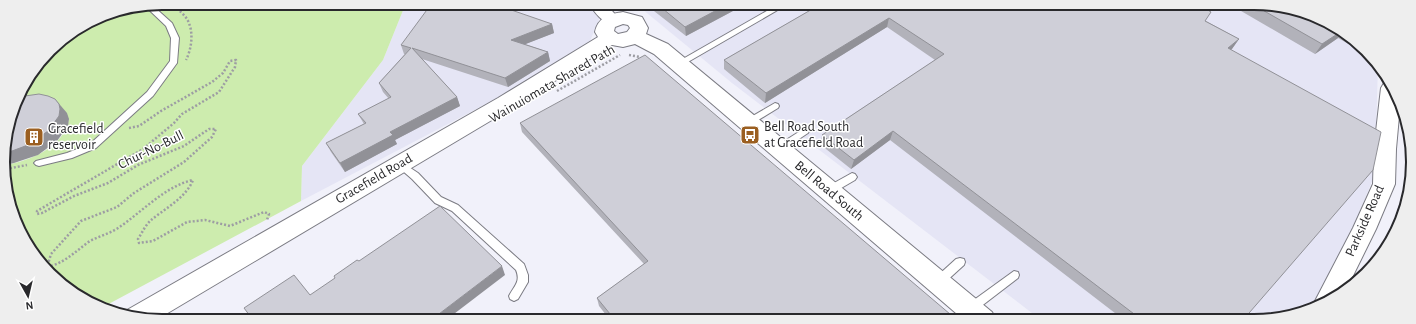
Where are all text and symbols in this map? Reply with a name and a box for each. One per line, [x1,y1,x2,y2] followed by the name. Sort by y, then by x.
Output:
[487,42,617,126] street label: Wainuiomata Shared Path
[764,120,863,150] place label: Bell Road South at Gracefield Road
[48,122,104,152] place label: Gracefield reservoir
[739,124,761,146] bus stop icon: Bell Road South at Gracefield Road
[23,126,45,148] building icon: Gracefield reservoir
[116,128,186,172] street label: Chur-No-Bull
[333,151,415,207] street label: Gracefield Road
[792,158,866,224] street label: Bell Road South
[1343,183,1387,259] street label: Parkside Road
[8,276,48,316] north arrow
[25,299,34,311] text: N

